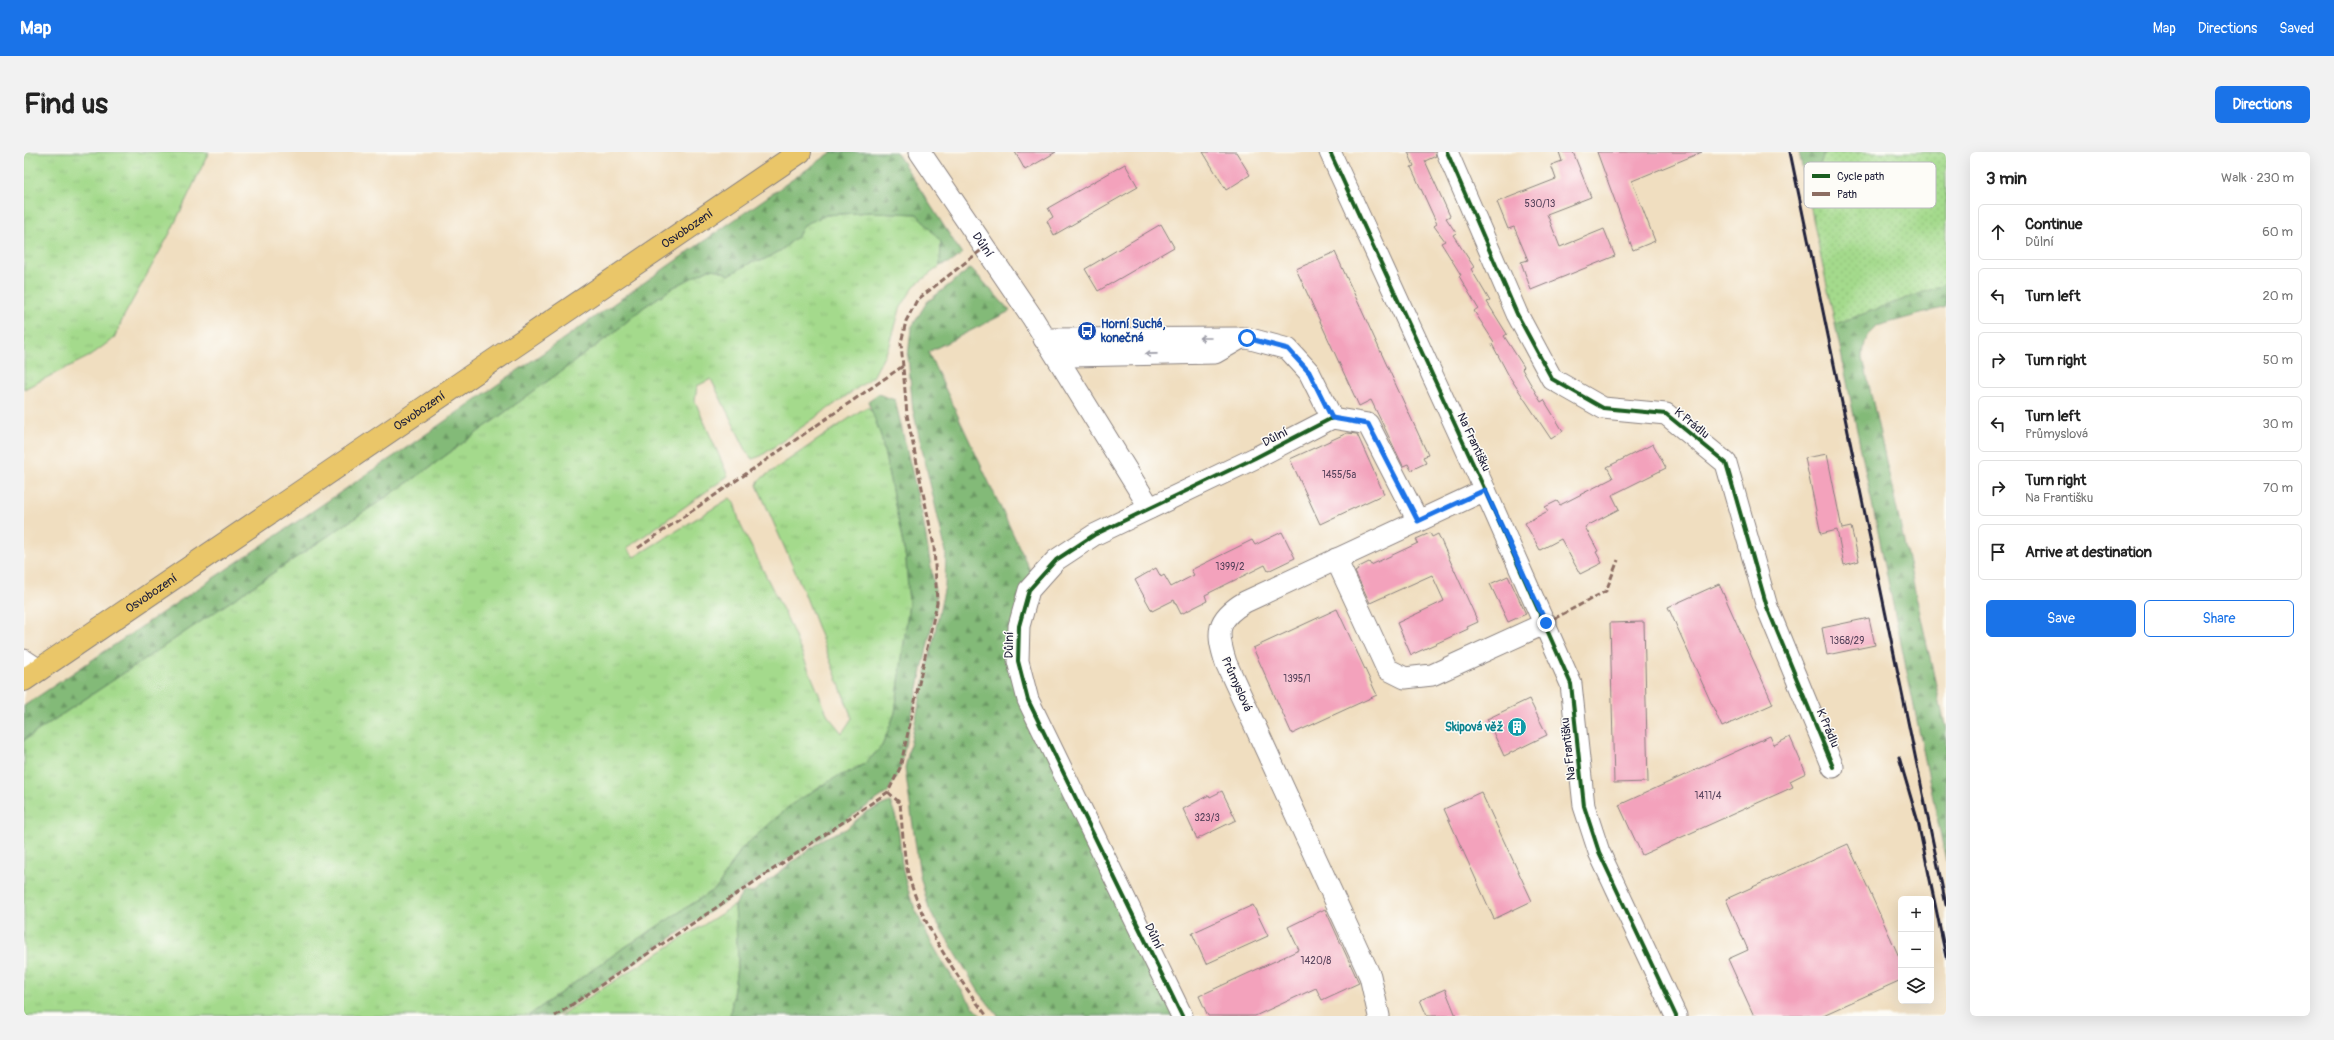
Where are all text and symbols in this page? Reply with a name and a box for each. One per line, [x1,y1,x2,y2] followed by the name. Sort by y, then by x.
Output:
[20,16,51,40] text: Map
[2153,20,2176,37] text: Map
[2198,20,2257,37] text: Directions
[2279,20,2314,37] text: Saved
[2215,86,2310,123] button: Directions
[24,87,108,122] text: Find us
[1804,162,1936,208] legend
[1986,168,2027,189] text: 3 min
[1837,170,1884,183] text: Cycle path
[2221,170,2294,186] text: Walk · 230 m
[1837,188,1857,201] text: Path
[1525,198,1556,210] house number: 530/13
[659,206,716,252] street label: Osvobození
[2025,215,2083,234] text: Continue
[1987,221,2009,243] icon: ahead
[2262,224,2293,240] text: 60 m
[969,230,996,260] street label: Důlní
[2025,234,2054,250] text: Důlní
[1987,285,2009,307] icon: left
[2025,287,2081,306] text: Turn left
[2262,288,2293,304] text: 20 m
[1100,317,1166,346] place label: Horní Suchá, konečná
[1076,320,1098,342] bus stop icon: Horní Suchá, konečná
[1238,329,1256,347] route start
[1199,334,1212,342] one-way arrow
[1987,349,2009,371] icon: right
[1145,351,1158,358] one-way arrow
[2025,351,2086,370] text: Turn right
[2263,352,2293,368] text: 50 m
[391,389,448,434] street label: Osvobození
[1671,405,1712,442] street label: K Prádlu
[2025,407,2081,426] text: Turn left
[1453,410,1494,474] street label: Na Františku
[1987,413,2009,435] icon: left
[2263,416,2293,432] text: 30 m
[1260,425,1291,450] street label: Důlní
[2025,426,2088,442] text: Průmyslová
[1322,469,1356,481] house number: 1455/5a
[2025,471,2086,490] text: Turn right
[1987,477,2009,499] icon: right
[2263,480,2293,496] text: 70 m
[2025,490,2093,506] text: Na Františku
[1987,541,2009,563] icon: arrive
[2025,543,2152,562] text: Arrive at destination
[1216,561,1245,573] house number: 1399/2
[123,571,180,617] street label: Osvobození
[1986,600,2136,637] button: Save
[2144,600,2294,637] button: Share
[1537,614,1555,632] route end
[1002,632,1017,659] street label: Důlní
[1830,635,1864,647] house number: 1368/29
[1218,655,1255,714] street label: Průmyslová
[1283,673,1311,685] house number: 1395/1
[1813,706,1842,750] street label: K Prádlu
[1506,716,1528,738] building icon: Skipová věž
[1558,717,1579,781] street label: Na Františku
[1445,720,1504,735] place label: Skipová věž
[1695,790,1722,802] house number: 1411/4
[1194,812,1220,824] house number: 323/3
[1898,896,1934,1004] map controls
[1898,896,1934,932] button: +
[1141,921,1166,952] street label: Důlní
[1898,932,1934,968] button: −
[1301,955,1331,967] house number: 1420/8
[1898,968,1934,1004] button: layers

